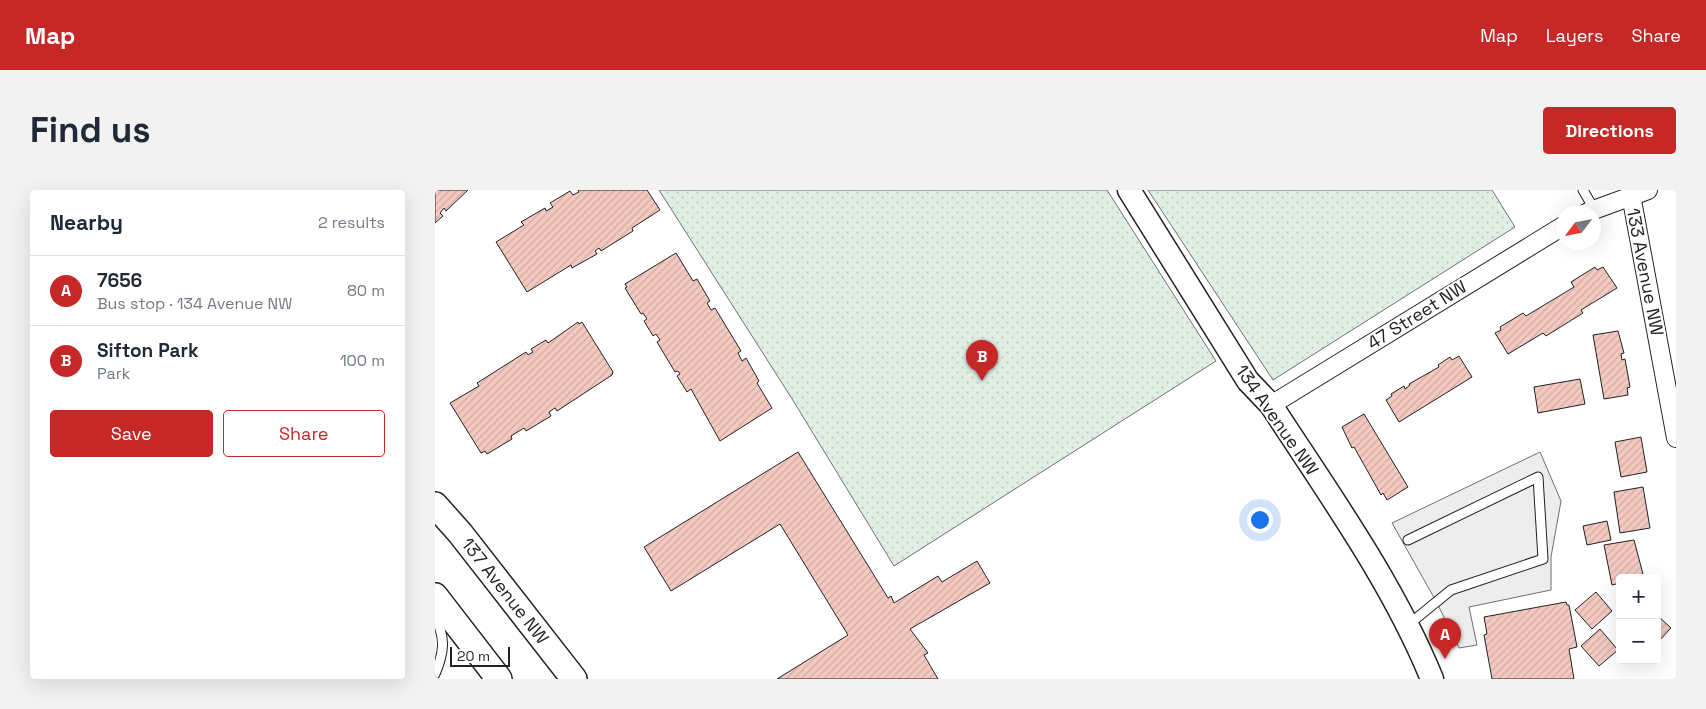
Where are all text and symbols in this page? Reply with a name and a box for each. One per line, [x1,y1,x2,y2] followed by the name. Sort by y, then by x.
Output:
[25,20,75,51] text: Map
[1480,24,1518,47] text: Map
[1546,24,1603,47] text: Layers
[1631,24,1681,47] text: Share
[1543,107,1676,154] button: Directions
[30,108,151,152] text: Find us
[1556,205,1601,250] north arrow
[1622,206,1669,338] street label: 133 Avenue NW
[50,209,123,236] text: Nearby
[318,212,385,233] text: 2 results
[97,268,142,293] text: 7656
[1363,275,1471,354] street label: 47 Street NW
[61,280,71,301] text: A
[347,280,385,301] text: 80 m
[97,293,292,314] text: Bus stop · 134 Avenue NW
[97,338,199,363] text: Sifton Park
[966,340,998,381] pin: B
[61,350,71,371] text: B
[340,350,385,371] text: 100 m
[1231,360,1324,480] street label: 134 Avenue NW
[97,363,130,384] text: Park
[50,410,213,457] button: Save
[223,410,385,457] button: Share
[1247,507,1273,533] your location
[457,533,554,649] street label: 137 Avenue NW
[1616,574,1661,664] map controls
[1616,574,1661,619] button: +
[1429,618,1461,659] pin: A
[1616,619,1661,664] button: −
[450,644,510,667] scale bar
[457,647,490,665] text: 20 m

